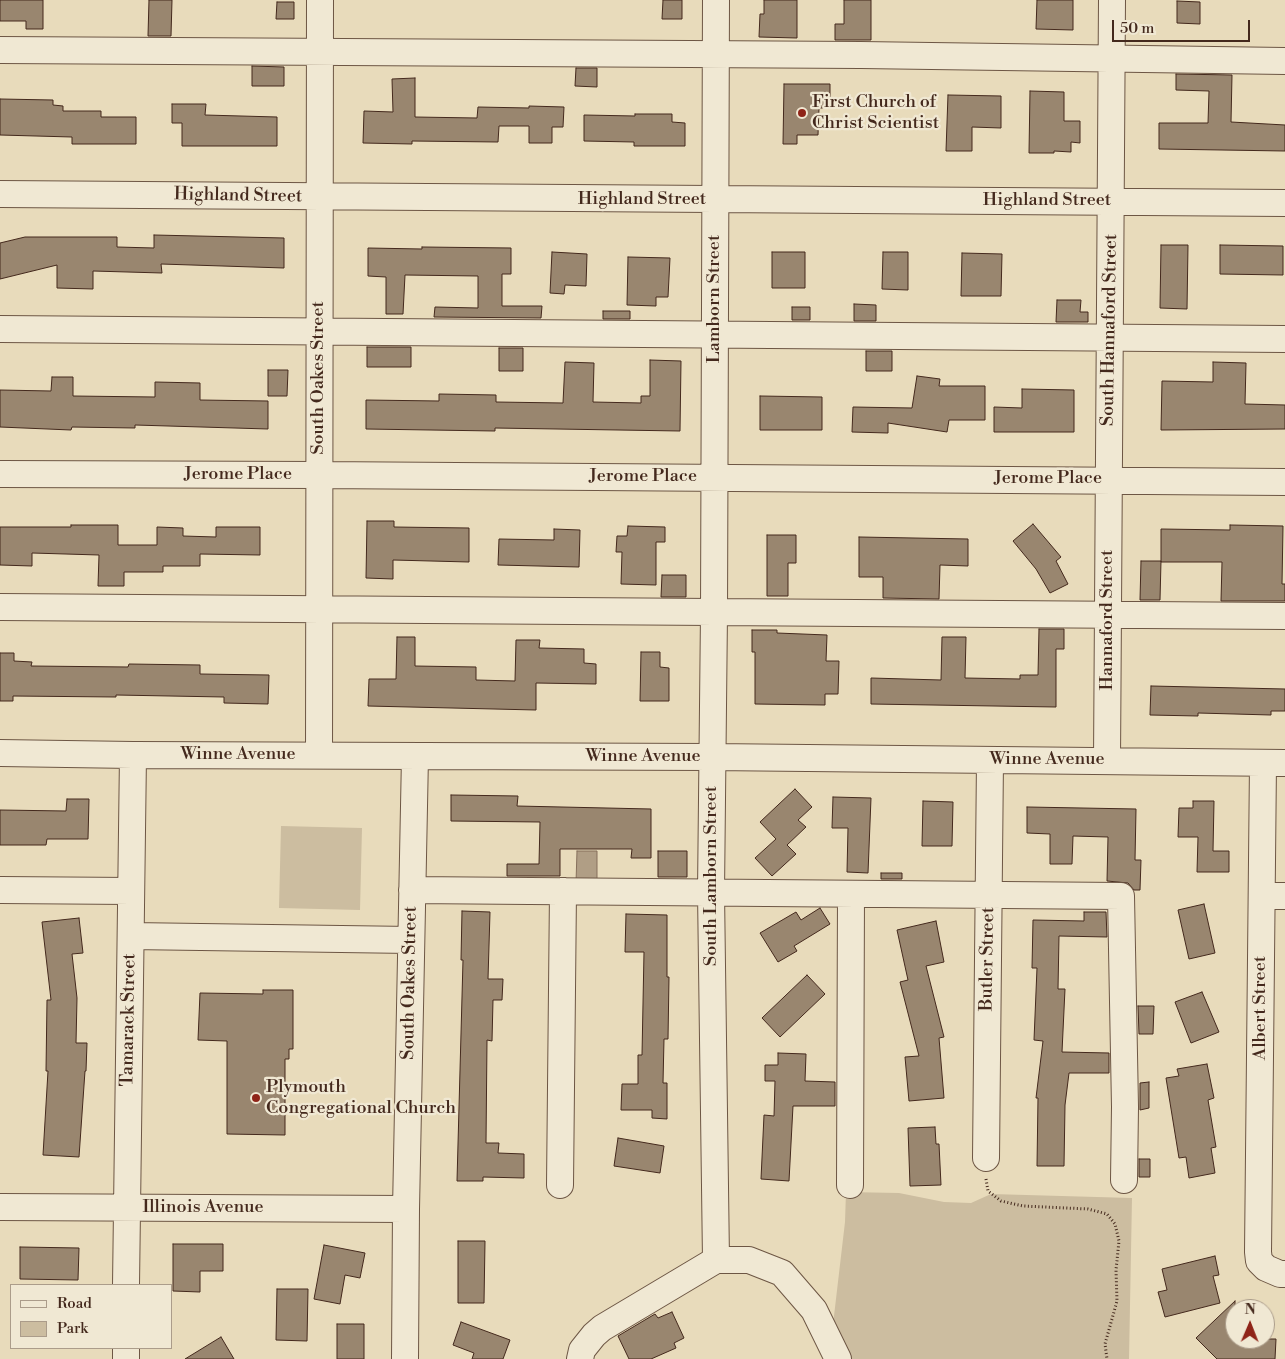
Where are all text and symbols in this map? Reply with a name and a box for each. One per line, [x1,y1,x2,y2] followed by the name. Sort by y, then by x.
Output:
[1115,10,1252,42] scale bar
[1120,19,1154,38] text: 50 m
[812,92,939,134] place label: First Church of Christ Scientist
[796,107,808,119] marker: First Church of Christ Scientist
[174,184,302,208] street label: Highland Street
[578,189,706,211] street label: Highland Street
[983,190,1111,212] street label: Highland Street
[1098,234,1122,426] street label: South Hannaford Street
[704,235,726,363] street label: Lamborn Street
[308,301,330,455] street label: South Oakes Street
[184,464,292,486] street label: Jerome Place
[589,466,697,488] street label: Jerome Place
[994,468,1102,490] street label: Jerome Place
[1097,550,1119,690] street label: Hannaford Street
[180,744,296,766] street label: Winne Avenue
[585,746,701,768] street label: Winne Avenue
[989,749,1105,771] street label: Winne Avenue
[701,786,723,966] street label: South Lamborn Street
[398,906,422,1060] street label: South Oakes Street
[976,907,1000,1011] street label: Butler Street
[117,953,141,1087] street label: Tamarack Street
[1250,956,1272,1060] street label: Albert Street
[266,1077,456,1120] place label: Plymouth Congregational Church
[250,1092,262,1104] marker: Plymouth Congregational Church
[142,1197,264,1219] street label: Illinois Avenue
[10,1284,172,1349] legend
[57,1294,92,1313] text: Road
[1225,1299,1275,1349] north arrow
[1245,1301,1256,1319] text: N
[57,1319,88,1338] text: Park

